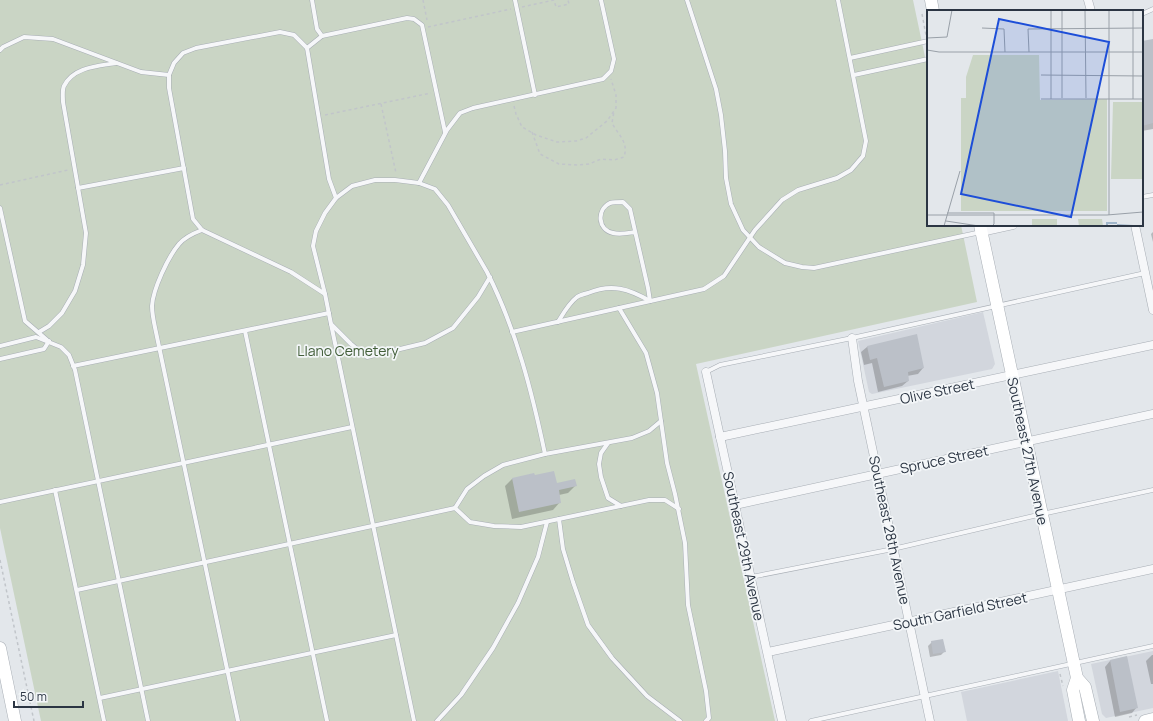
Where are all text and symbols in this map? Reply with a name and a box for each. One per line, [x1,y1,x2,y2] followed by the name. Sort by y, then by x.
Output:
[927,10,1143,226] inset map
[297,341,399,360] park label: Llano Cemetery
[898,374,976,408] street label: Olive Street
[1003,375,1053,527] street label: Southeast 27th Avenue
[898,440,990,478] street label: Spruce Street
[865,454,915,606] street label: Southeast 28th Avenue
[719,470,769,622] street label: Southeast 29th Avenue
[891,587,1029,635] street label: South Garfield Street
[14,683,83,709] scale bar
[20,688,47,705] text: 50 m

